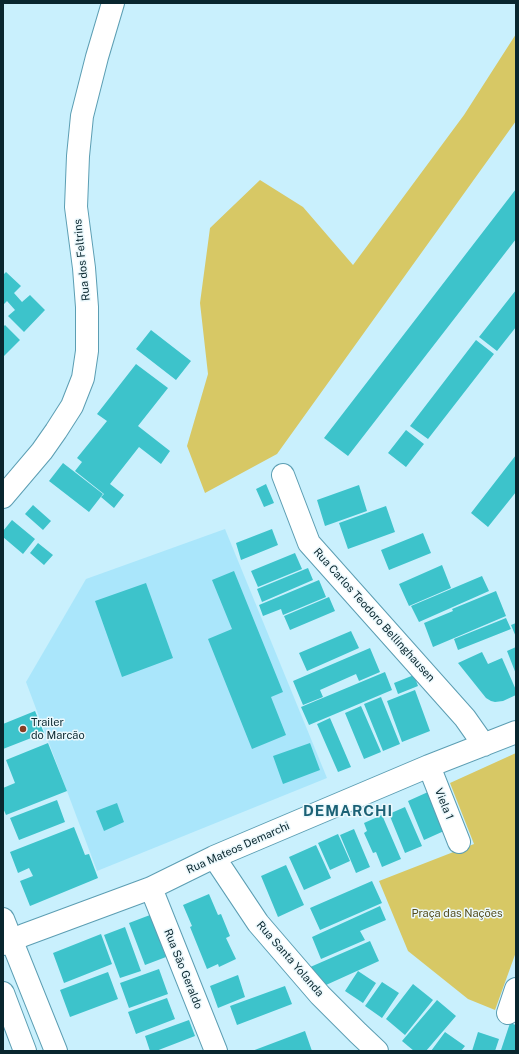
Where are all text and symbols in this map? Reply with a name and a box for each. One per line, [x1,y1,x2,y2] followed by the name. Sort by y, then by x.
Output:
[71,218,93,302] street label: Rua dos Feltrins
[311,546,437,684] street label: Rua Carlos Teodoro Bellinghausen
[31,716,85,742] place label: Trailer do Marcão
[18,724,28,734] marker: Trailer do Marcão
[432,786,456,822] street label: Viela 1
[303,802,393,820] district label: DEMARCHI
[184,819,292,877] street label: Rua Mateos Demarchi
[412,907,502,921] park label: Praça das Nações
[254,919,326,999] street label: Rua Santa Yolanda
[161,927,205,1011] street label: Rua São Geraldo

